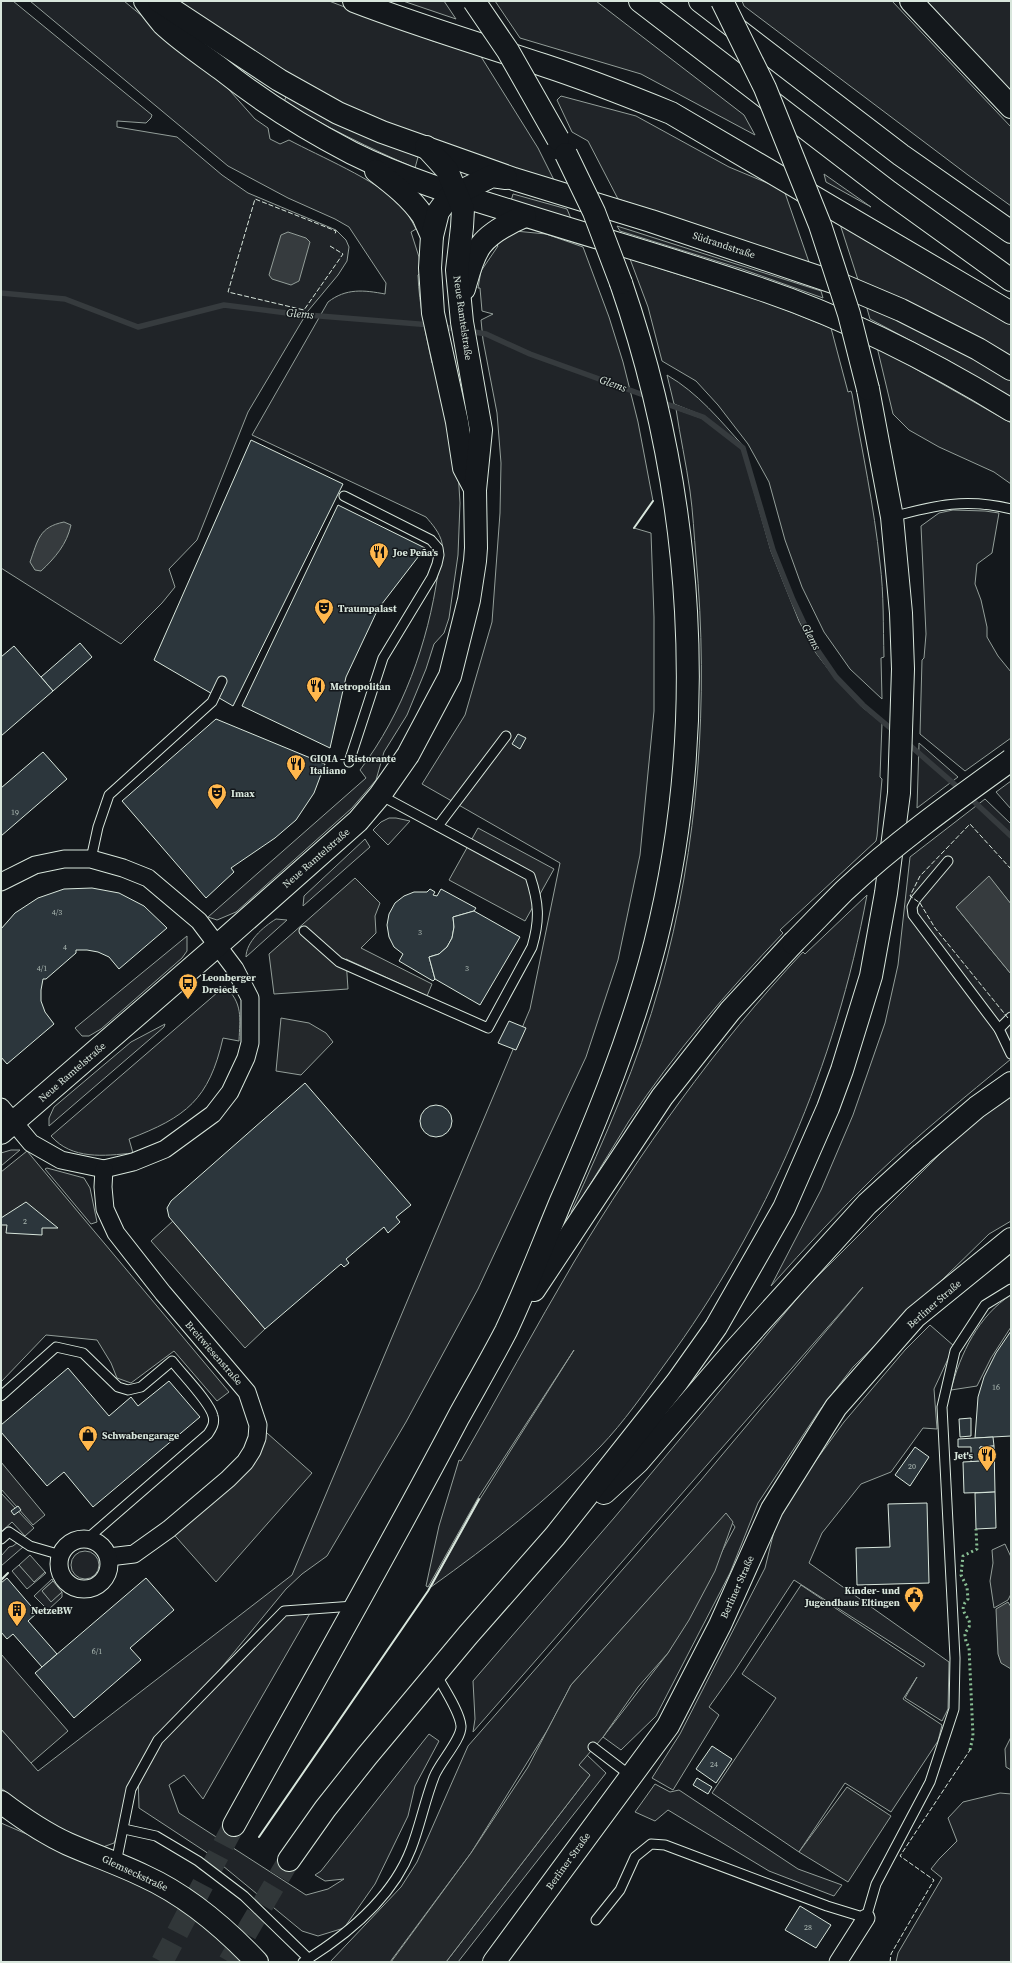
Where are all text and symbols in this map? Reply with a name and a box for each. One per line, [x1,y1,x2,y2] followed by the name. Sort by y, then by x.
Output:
[691,229,757,261] street label: Südrandstraße
[451,275,475,361] street label: Neue Ramtelstraße
[286,305,314,323] water label: Glems
[597,372,629,396] water label: Glems
[368,541,390,569] restaurant icon: Joe Peña’s
[392,546,438,559] place label: Joe Peña’s
[313,597,335,625] theatre icon: Traumpalast
[338,602,397,615] place label: Traumpalast
[798,621,824,653] water label: Glems
[305,675,327,703] restaurant icon: Metropolitan
[330,680,391,693] place label: Metropolitan
[310,752,396,777] place label: GIOIA – Ristorante Italiano
[285,753,307,781] restaurant icon: GIOIA – Ristorante Italiano
[206,782,228,810] theatre icon: Imax
[231,787,255,800] place label: Imax
[11,807,19,818] house number: 19
[280,825,352,891] street label: Neue Ramtelstraße
[52,907,62,918] house number: 4/3
[418,927,422,938] house number: 3
[63,942,67,953] house number: 4
[37,963,47,974] house number: 4/1
[465,963,469,974] house number: 3
[202,971,256,996] place label: Leonberger Dreieck
[177,972,199,1000] bus stop icon: Leonberger Dreieck
[36,1039,108,1105] street label: Neue Ramtelstraße
[23,1216,27,1227] house number: 2
[904,1277,964,1331] street label: Berliner Straße
[183,1318,245,1388] street label: Breitwiesenstraße
[992,1382,1000,1393] house number: 16
[77,1424,99,1452] shop icon: Schwabengarage
[102,1429,179,1442] place label: Schwabengarage
[976,1444,998,1472] restaurant icon: Jet's
[953,1449,973,1462] place label: Jet's
[908,1461,916,1472] house number: 20
[717,1553,757,1621] street label: Berliner Straße
[804,1584,900,1609] place label: Kinder- und Jugendhaus Eltingen
[903,1585,925,1613] public building icon: Kinder- und Jugendhaus Eltingen
[6,1599,28,1627] building icon: NetzeBW
[31,1604,73,1617] place label: NetzeBW
[92,1646,102,1657] house number: 6/1
[710,1759,718,1770] house number: 24
[543,1830,593,1892] street label: Berliner Straße
[100,1852,170,1894] street label: Glemseckstraße
[804,1922,812,1933] house number: 28

